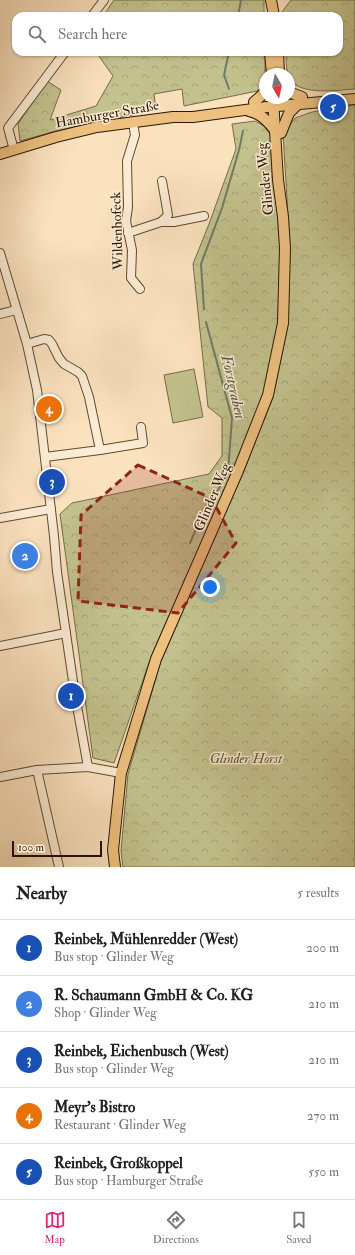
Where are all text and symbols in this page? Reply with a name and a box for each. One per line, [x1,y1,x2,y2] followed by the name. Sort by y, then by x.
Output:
[12,12,343,56] search box
[26,23,48,45] icon: search
[58,25,127,44] text: Search here
[259,68,295,104] north arrow
[320,92,346,122] pin: 5
[54,96,160,131] street label: Hamburger Straße
[253,141,277,216] street label: Glinder Weg
[107,191,127,271] street label: Wildenhofeck
[216,352,250,421] water label: Forstgraben
[36,394,62,424] pin: 4
[190,459,234,534] street label: Glinder Weg
[39,467,65,497] pin: 3
[12,541,38,571] pin: 2
[200,577,220,597] your location
[58,681,84,711] pin: 1
[210,750,283,767] park label: Glinder Horst
[12,839,102,858] scale bar
[18,841,44,854] text: 100 m
[16,883,67,904] text: Nearby
[297,885,339,901] text: 5 results
[54,930,238,949] text: Reinbek, Mühlenredder (West)
[27,940,31,956] text: 1
[306,940,339,956] text: 200 m
[54,949,174,965] text: Bus stop · Glinder Weg
[54,986,253,1005] text: R. Schaumann GmbH & Co. KG
[26,996,32,1012] text: 2
[308,996,339,1012] text: 210 m
[54,1005,157,1021] text: Shop · Glinder Weg
[54,1042,229,1061] text: Reinbek, Eichenbusch (West)
[27,1052,32,1068] text: 3
[308,1052,339,1068] text: 210 m
[54,1061,174,1077] text: Bus stop · Glinder Weg
[54,1098,135,1117] text: Meyr's Bistro
[25,1108,33,1124] text: 4
[307,1108,339,1124] text: 270 m
[54,1117,186,1133] text: Restaurant · Glinder Weg
[54,1154,183,1173] text: Reinbek, Großkoppel
[26,1164,32,1180] text: 5
[308,1164,339,1180] text: 550 m
[54,1173,203,1189] text: Bus stop · Hamburger Straße
[44,1209,66,1246] tab: Map
[153,1209,199,1246] tab: Directions
[286,1209,311,1246] tab: Saved

